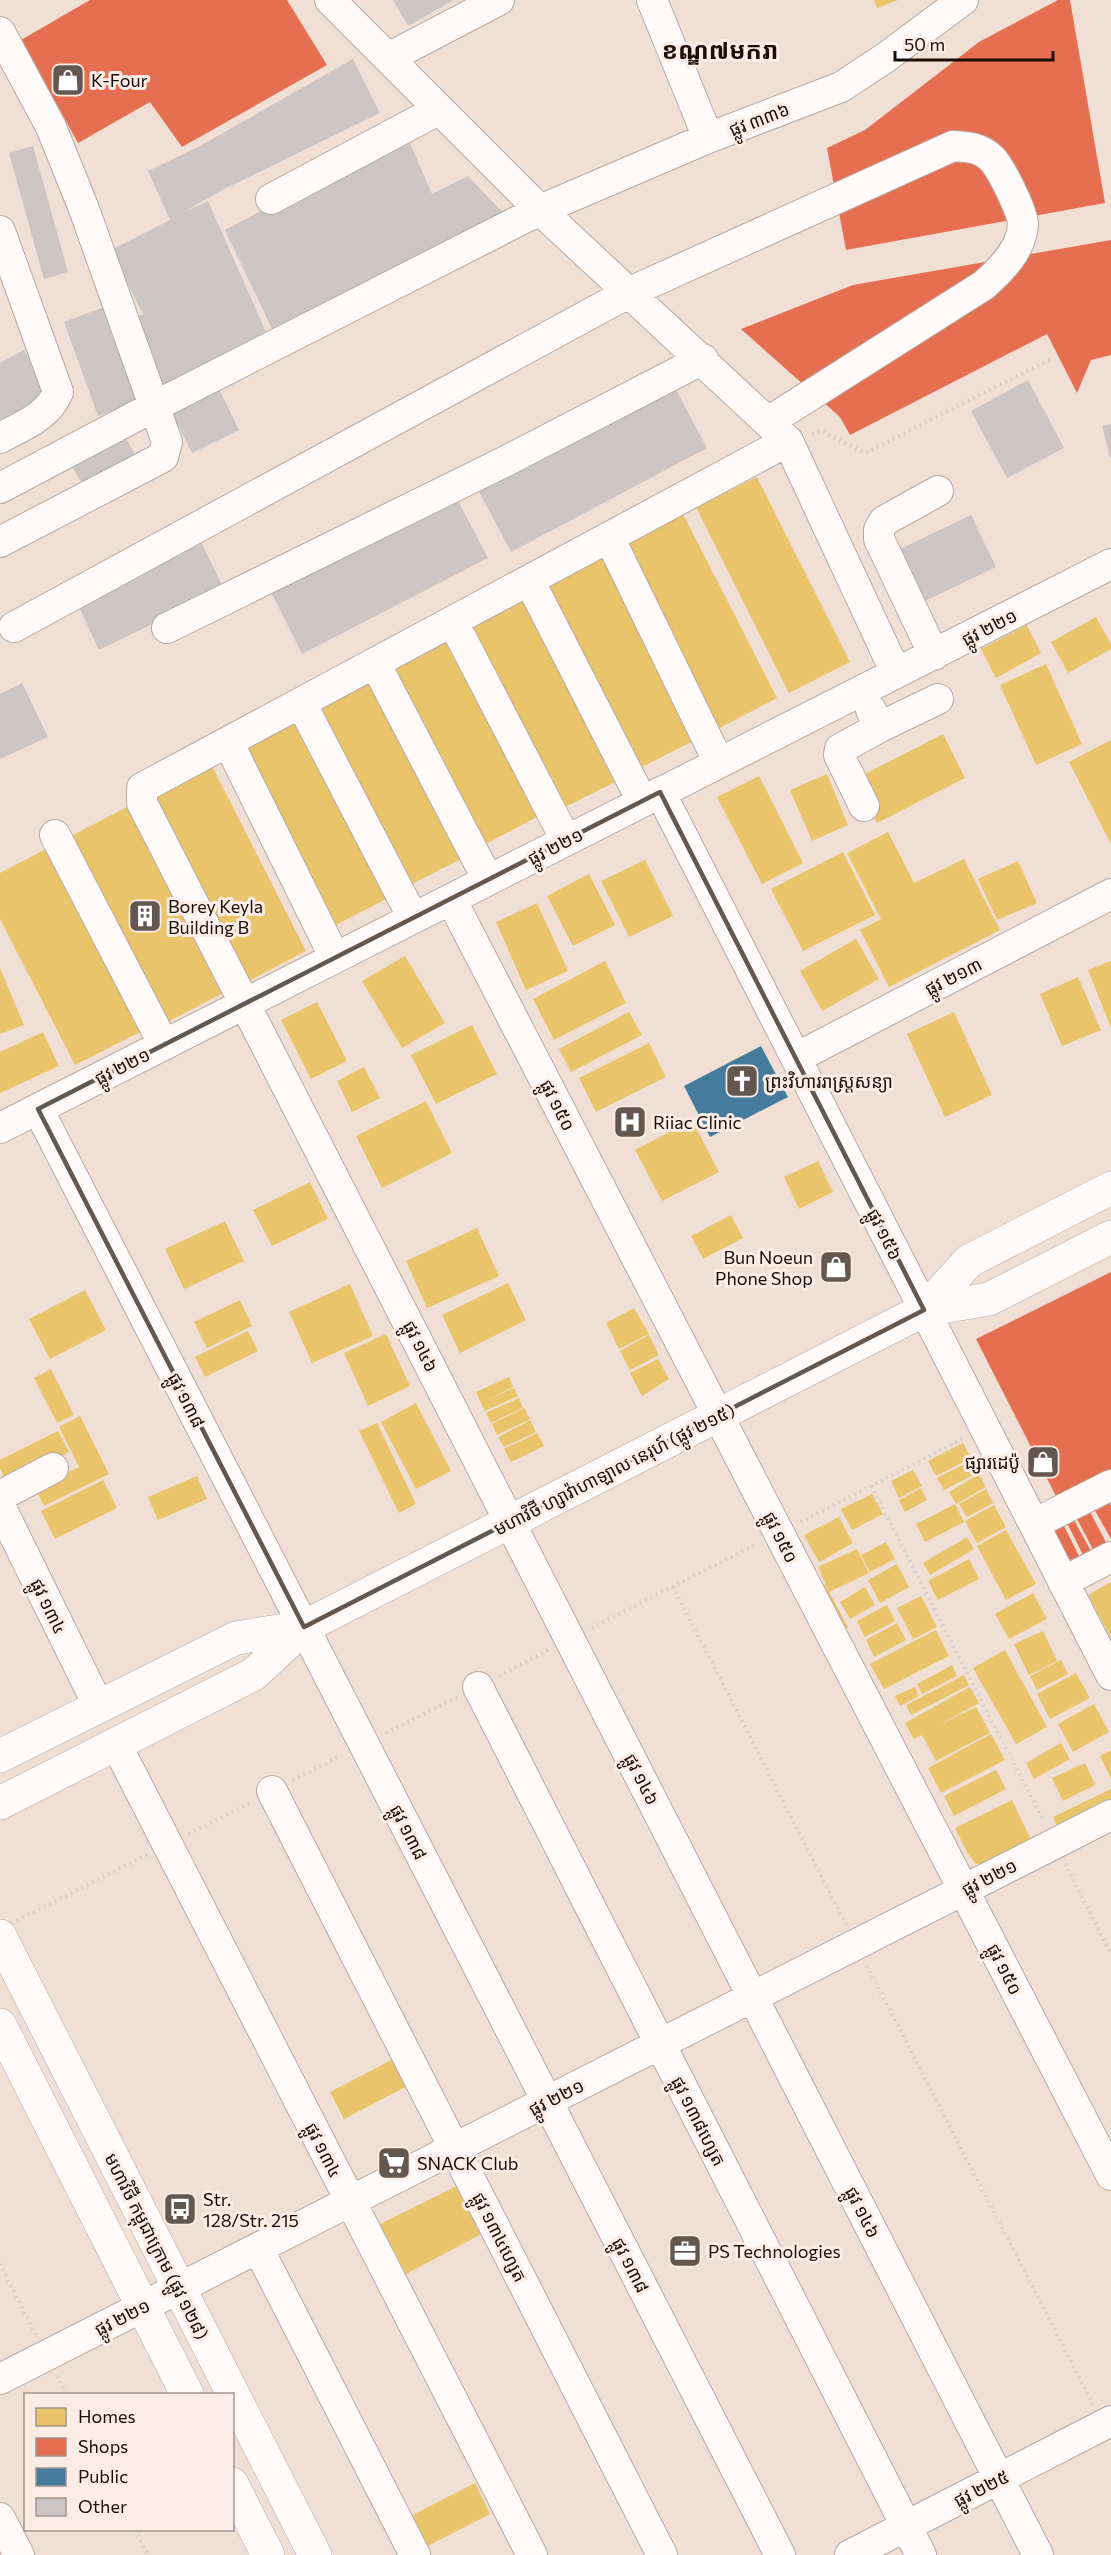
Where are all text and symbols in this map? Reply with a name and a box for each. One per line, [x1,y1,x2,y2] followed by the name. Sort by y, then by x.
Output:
[895,24,1052,62] scale bar
[904,33,945,55] text: 50 m
[662,35,778,65] district label: ខណ្ឌ៧មករា
[50,62,86,98] shop icon: K-Four
[91,69,148,91] place label: K-Four
[726,97,795,146] street label: ផ្លូវ ៣៣៦
[958,604,1023,656] street label: ផ្លូវ ២២១
[524,823,589,875] street label: ផ្លូវ ២២១
[168,895,263,938] place label: Borey Keyla Building B
[127,898,163,934] building icon: Borey Keyla Building B
[921,952,988,1005] street label: ផ្លូវ ២១៣
[91,1043,156,1095] street label: ផ្លូវ ២២១
[724,1063,760,1099] church icon: ព្រះវិហាររាស្ត្រសន្យា
[765,1070,893,1093] place label: ព្រះវិហាររាស្ត្រសន្យា
[530,1075,580,1137] street label: ផ្លូវ ១៥០
[612,1104,648,1140] hospital icon: Riiac Clinic
[653,1111,742,1133] place label: Riiac Clinic
[857,1204,907,1266] street label: ផ្លូវ ១៥៦
[715,1246,813,1289] place label: Bun Noeun Phone Shop
[818,1249,854,1285] shop icon: Bun Noeun Phone Shop
[393,1316,443,1378] street label: ផ្លូវ ១៤៦
[158,1369,210,1434] street label: ផ្លូវ ១៣៨
[490,1398,741,1545] street label: មហាវិថី ហ្សាវ៉ាហាឡាល នេរុហ៍ (ផ្លូវ ២១៥)
[1025,1444,1061,1480] shop icon: ផ្សារដេប៉ូ
[965,1451,1020,1474] place label: ផ្សារដេប៉ូ
[753,1507,803,1569] street label: ផ្លូវ ១៥០
[20,1575,72,1640] street label: ផ្លូវ ១៣៤
[614,1749,664,1811] street label: ផ្លូវ ១៤៦
[380,1801,432,1866] street label: ផ្លូវ ១៣៨
[958,1854,1023,1906] street label: ផ្លូវ ២២១
[977,1939,1027,2001] street label: ផ្លូវ ១៥០
[661,2072,731,2172] street label: ផ្លូវ ១៣៨ហ្សេត
[525,2074,590,2126] street label: ផ្លូវ ២២១
[295,2119,347,2184] street label: ផ្លូវ ១៣៤
[376,2145,412,2181] supermarket icon: SNACK Club
[94,2149,214,2346] street label: មហាវិថី កម្ពុជាក្រោម (ផ្លូវ ១២៨)
[417,2152,518,2174] place label: SNACK Club
[835,2182,885,2244] street label: ផ្លូវ ១៤៦
[203,2188,299,2231] place label: Str. 128/Str. 215
[462,2188,532,2288] street label: ផ្លូវ ១៣៤ហ្សេត
[162,2191,198,2227] bus stop icon: Str. 128/Str. 215
[667,2233,703,2269] office icon: PS Technologies
[602,2234,654,2299] street label: ផ្លូវ ១៣៨
[708,2240,841,2262] place label: PS Technologies
[91,2294,156,2346] street label: ផ្លូវ ២២១
[24,2393,234,2531] legend
[78,2405,136,2427] text: Homes
[78,2435,128,2457] text: Shops
[78,2465,128,2487] text: Public
[950,2465,1015,2517] street label: ផ្លូវ ២២៥
[78,2495,127,2517] text: Other

